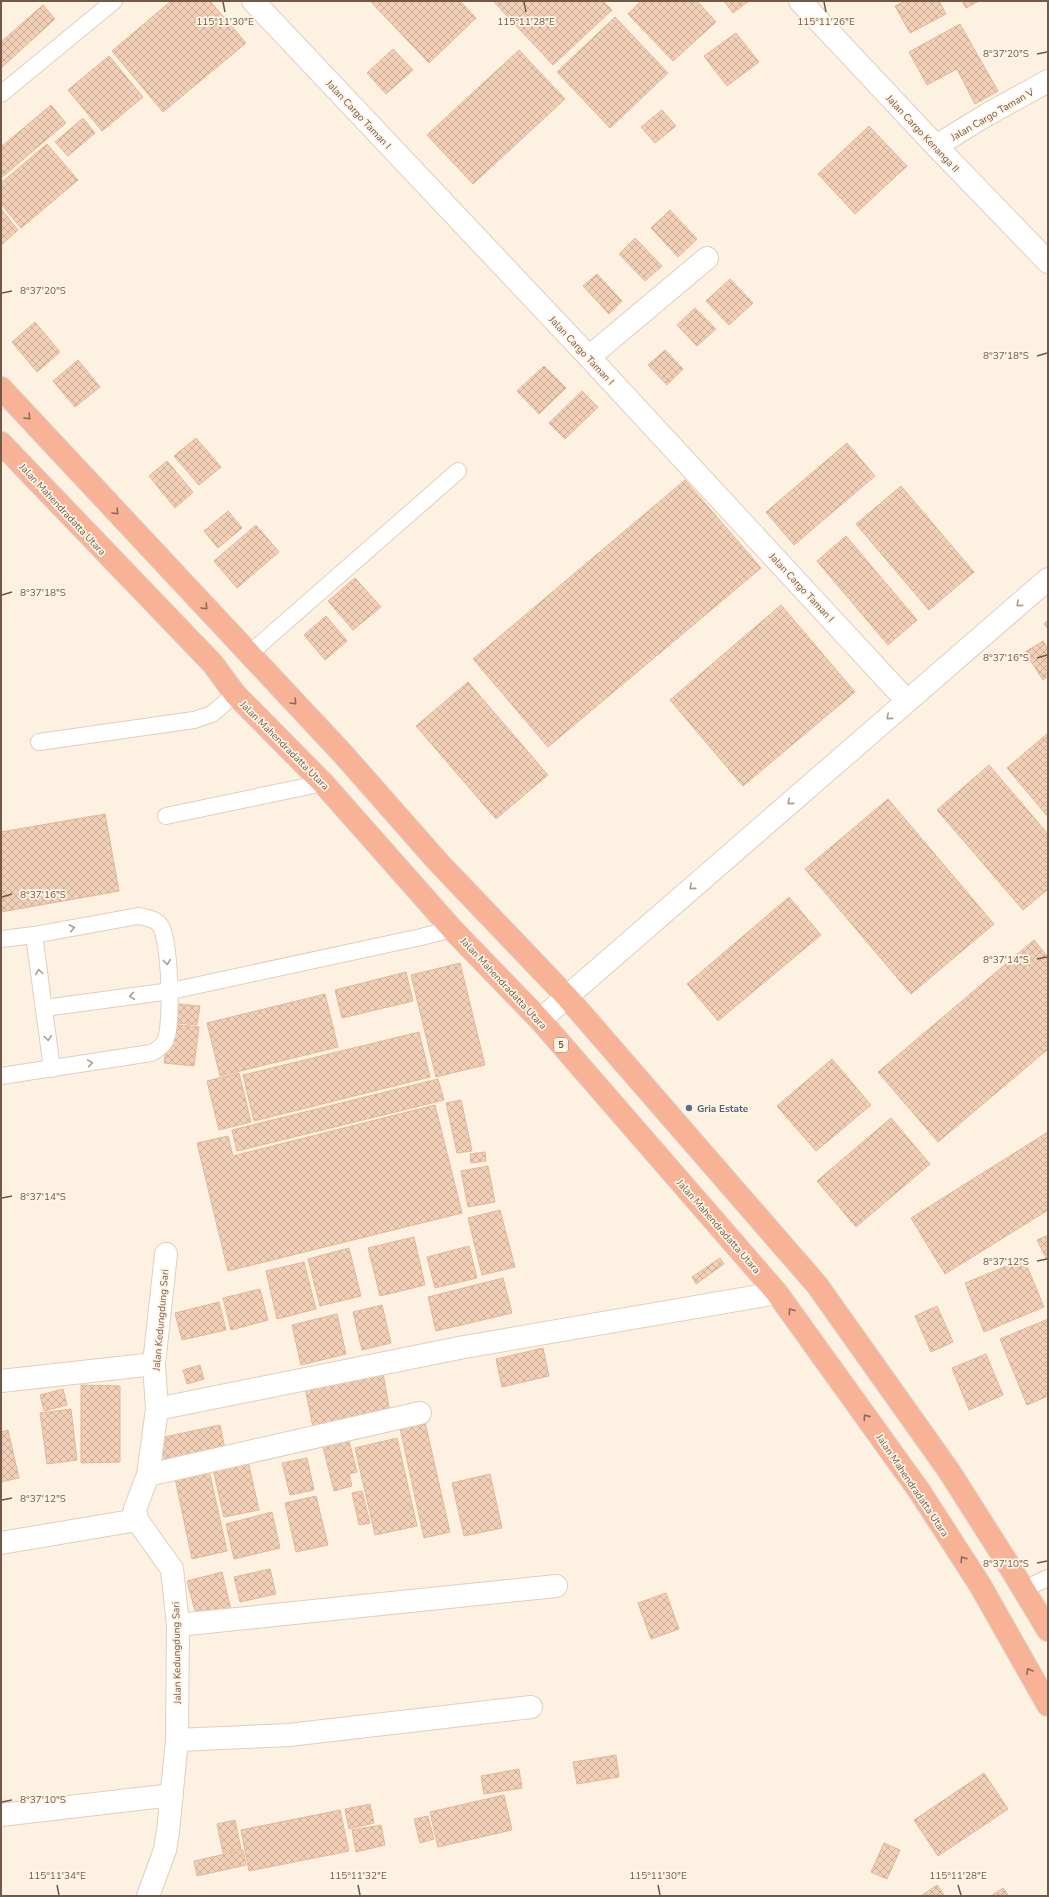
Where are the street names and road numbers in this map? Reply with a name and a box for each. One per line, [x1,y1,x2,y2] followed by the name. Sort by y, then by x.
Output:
[322,76,394,152] street label: Jalan Cargo Taman I
[947,85,1037,145] street label: Jalan Cargo Taman V
[882,91,962,176] street label: Jalan Cargo Kenanga II
[545,312,617,388] street label: Jalan Cargo Taman I
[15,460,109,559] street label: Jalan Mahendradatta Utara
[765,549,837,625] street label: Jalan Cargo Taman I
[236,697,332,793] street label: Jalan Mahendradatta Utara
[456,934,550,1033] street label: Jalan Mahendradatta Utara
[554,1038,568,1052] road number: 5
[673,1176,763,1277] street label: Jalan Mahendradatta Utara
[149,1268,172,1373] street label: Jalan Kedungdung Sari
[872,1431,952,1540] street label: Jalan Mahendradatta Utara
[169,1602,185,1705] street label: Jalan Kedungdung Sari

